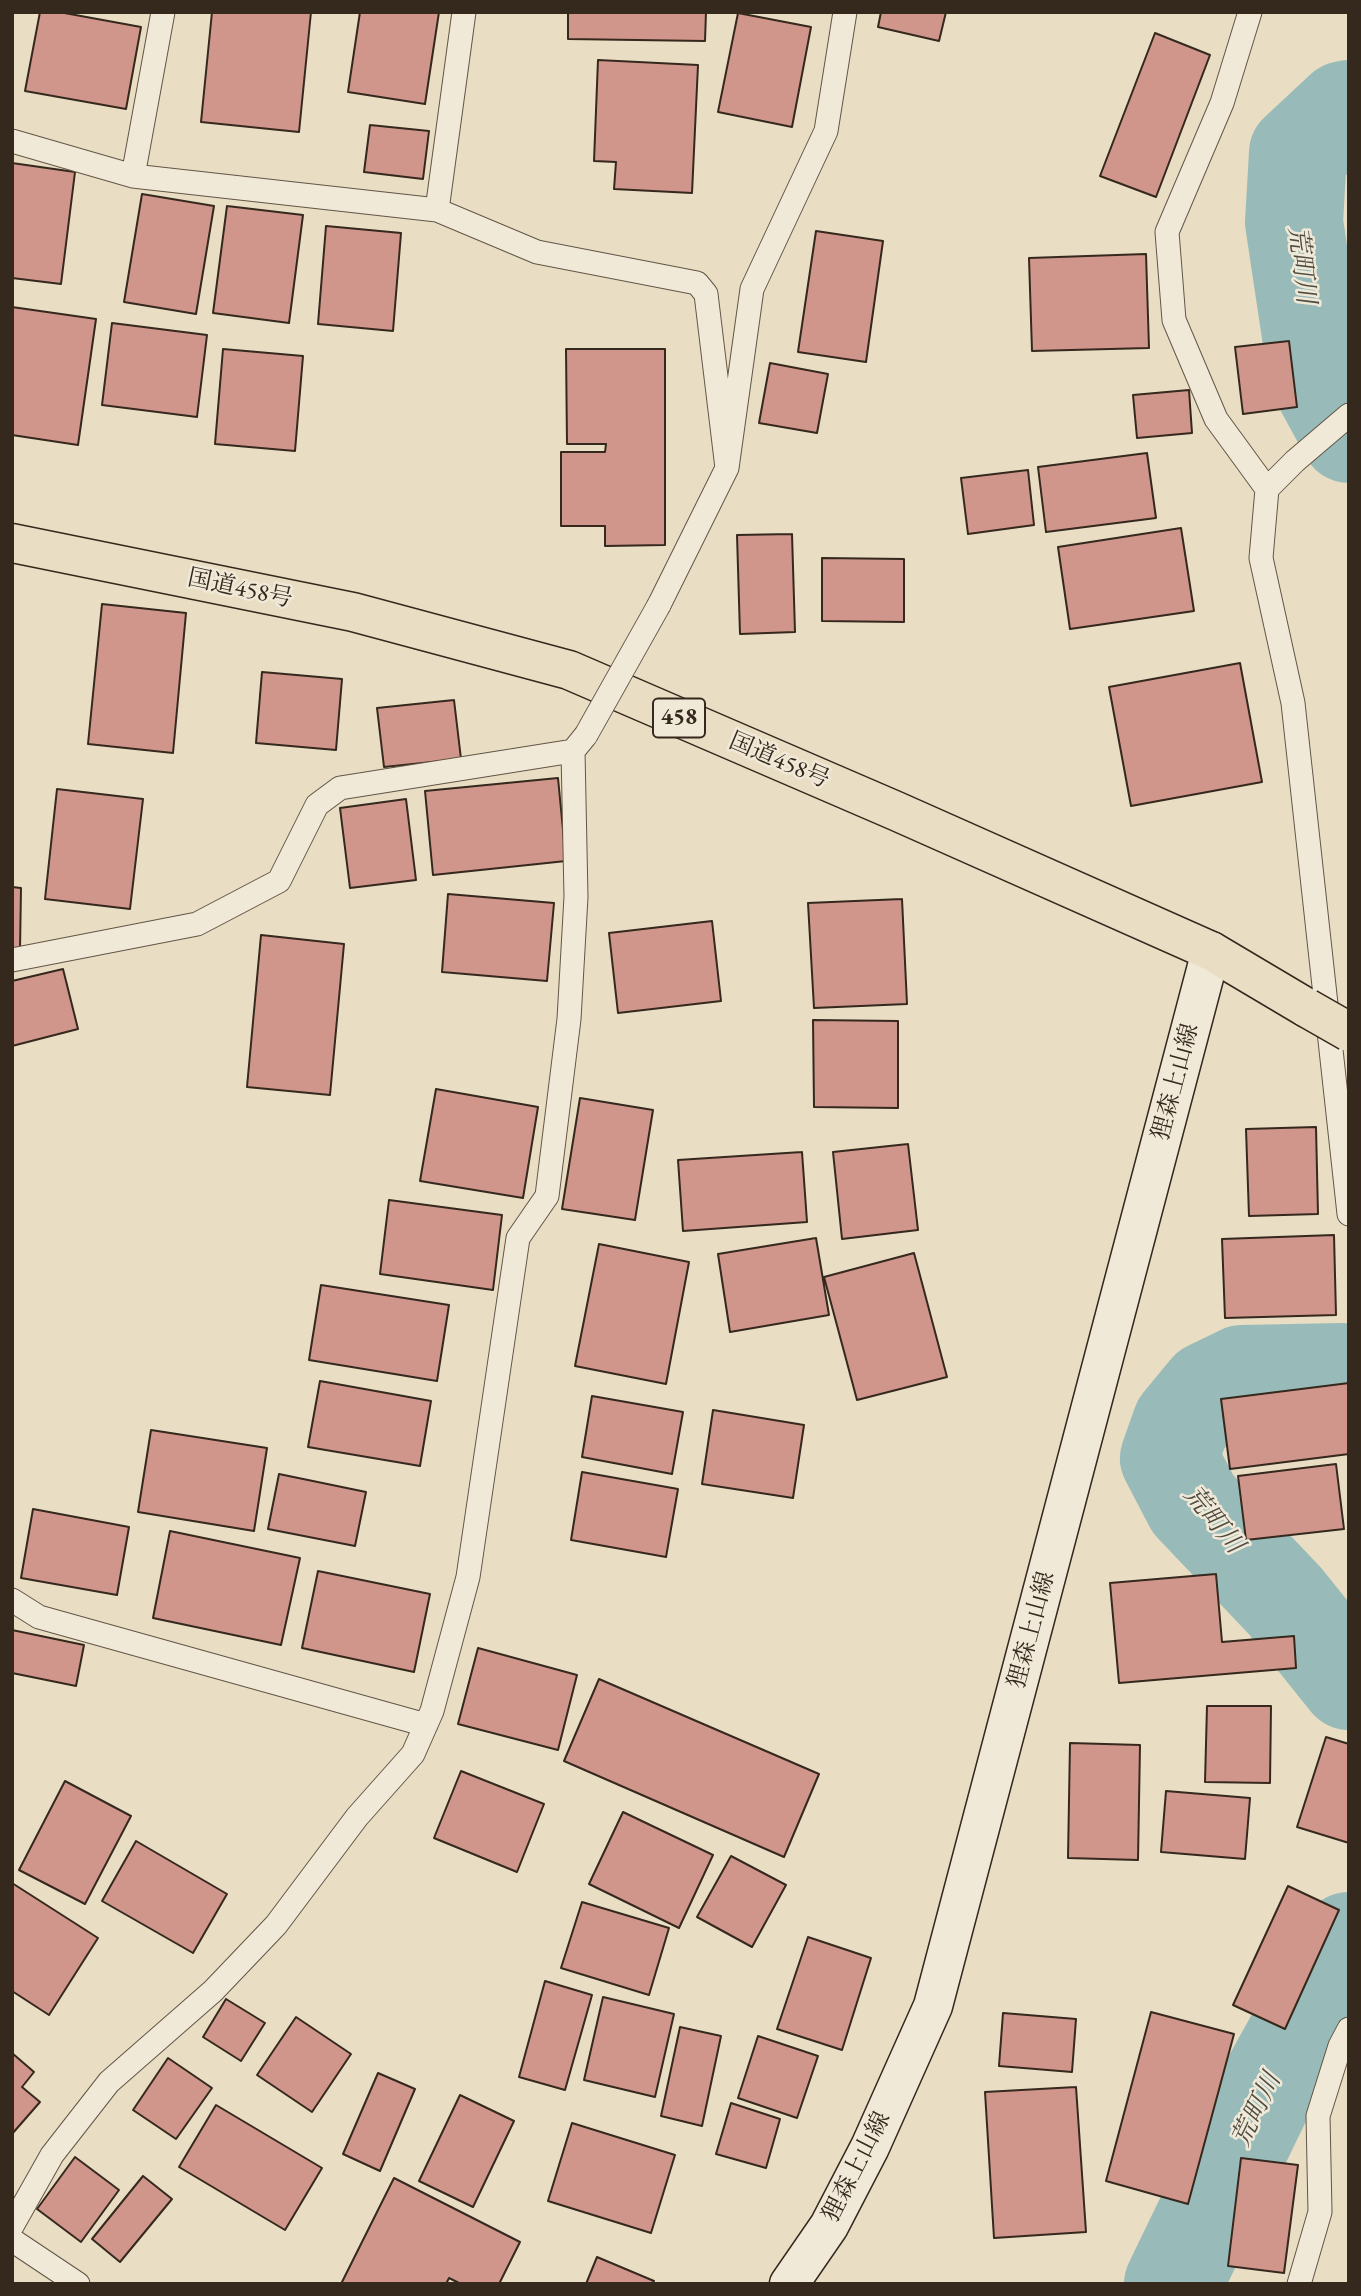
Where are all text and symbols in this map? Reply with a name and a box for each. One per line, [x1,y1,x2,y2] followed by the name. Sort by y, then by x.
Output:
[1281,224,1321,306] water label: 荒町川
[185,564,295,614] street label: 国道458号
[653,698,705,738] road number: 458
[724,727,834,795] street label: 国道458号
[1147,1020,1205,1144] street label: 狸森上山線
[1176,1480,1250,1560] water label: 荒町川
[1003,1568,1061,1692] street label: 狸森上山線
[1226,2068,1288,2152] water label: 荒町川
[817,2107,897,2227] street label: 狸森上山線

